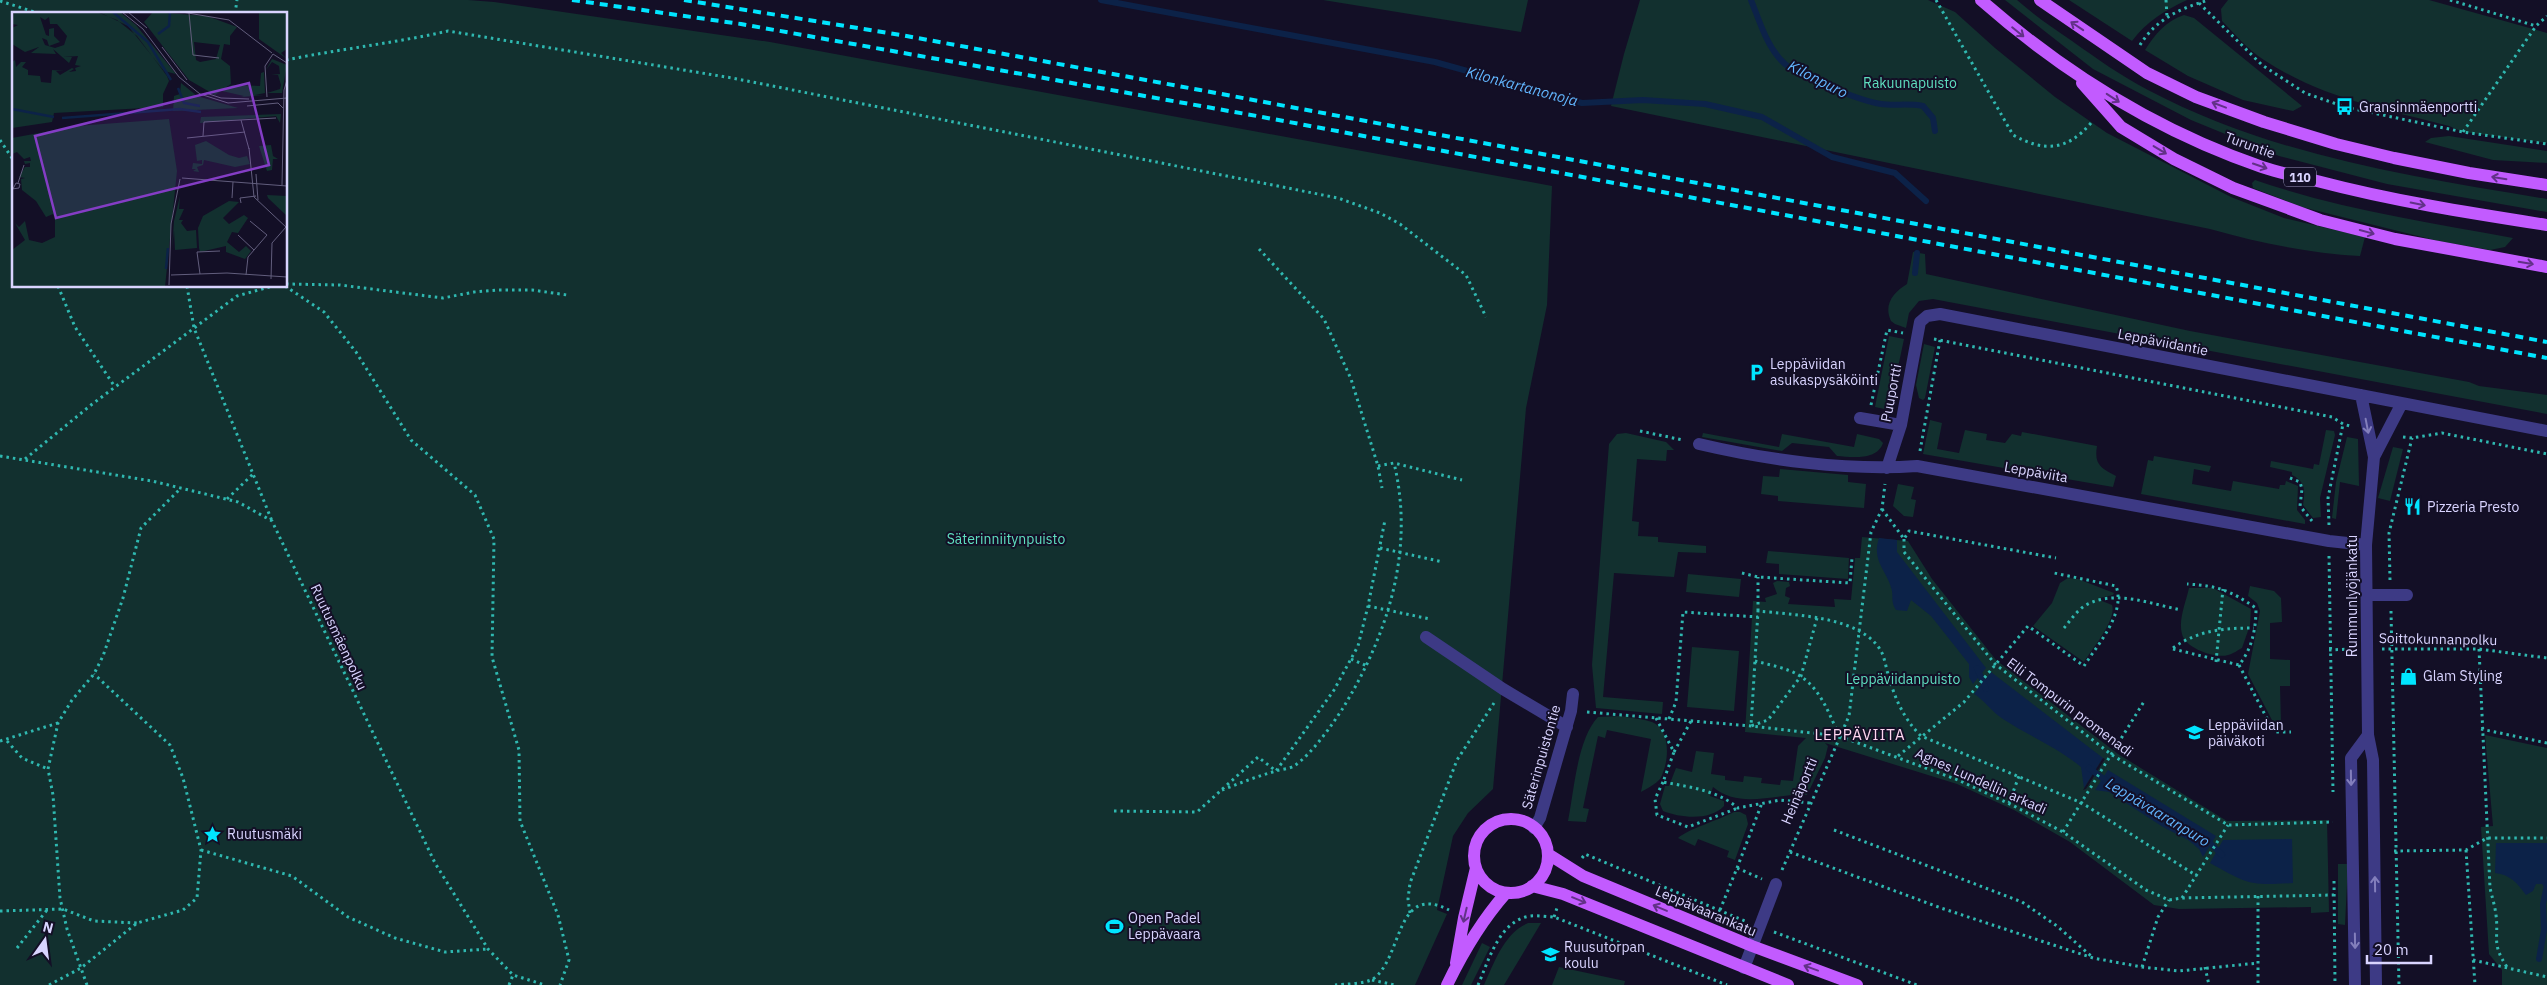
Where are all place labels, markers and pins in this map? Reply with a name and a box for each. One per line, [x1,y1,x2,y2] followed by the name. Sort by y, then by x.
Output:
[2335,97,2355,117] bus stop icon: Gransinmäenportti
[2359,98,2477,116] place label: Gransinmäenportti
[1770,355,1878,389] place label: Leppäviidan asukaspysäköinti
[1746,362,1766,382] parking icon: Leppäviidan asukaspysäköinti
[2403,497,2423,517] restaurant icon: Pizzeria Presto
[2427,498,2520,516] place label: Pizzeria Presto
[2399,666,2419,686] shop icon: Glam Styling
[2423,667,2503,685] place label: Glam Styling
[2208,716,2284,750] place label: Leppäviidan päiväkoti
[2184,723,2204,743] school or university icon: Leppäviidan päiväkoti
[203,824,223,844] place icon: Ruutusmäki
[227,825,302,843] place label: Ruutusmäki
[1128,909,1201,943] place label: Open Padel Leppävaara
[1104,916,1124,936] sports icon: Open Padel Leppävaara
[1564,938,1645,972] place label: Ruusutorpan koulu
[1540,945,1560,965] school or university icon: Ruusutorpan koulu

